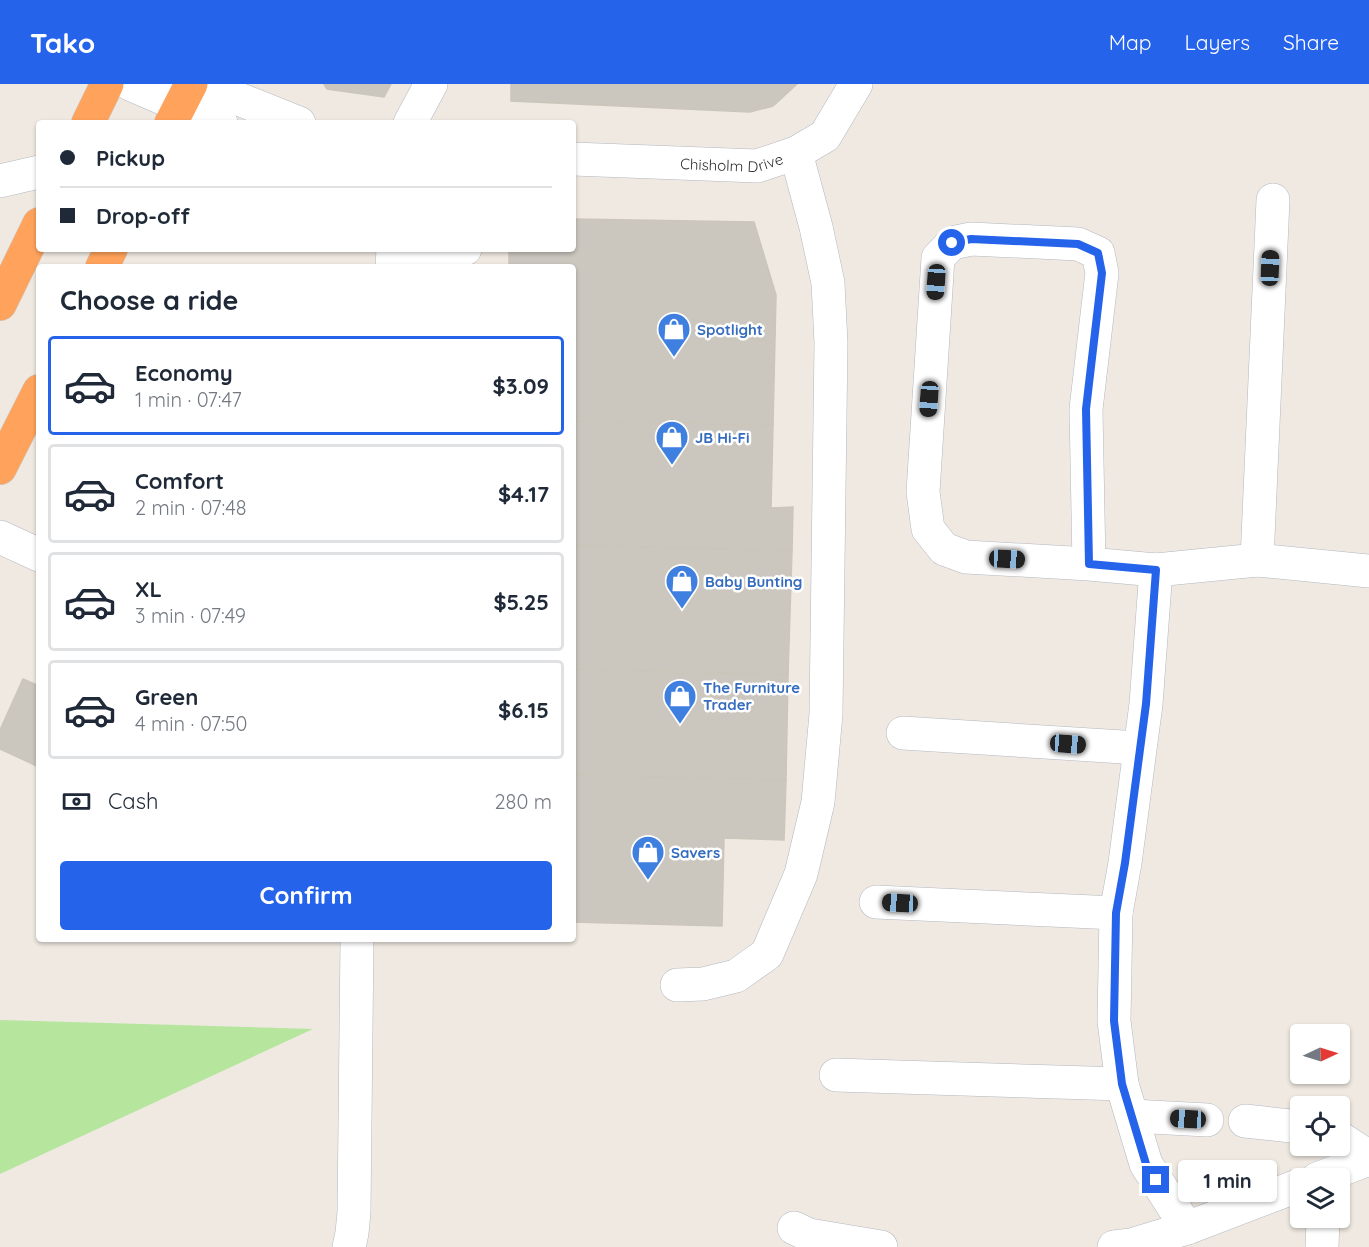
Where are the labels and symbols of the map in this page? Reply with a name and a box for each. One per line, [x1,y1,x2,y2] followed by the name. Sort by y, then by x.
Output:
[680,149,785,176] street label: Chisholm Drive
[938,229,965,256] route start
[1260,250,1280,286] car
[926,263,946,301] car
[656,311,692,358] shop icon: Spotlight
[697,320,763,339] place label: Spotlight
[919,380,939,418] car
[654,419,690,466] shop icon: JB Hi-Fi
[695,428,750,447] place label: JB Hi-Fi
[989,549,1025,569] car
[664,563,700,610] shop icon: Baby Bunting
[705,572,802,591] place label: Baby Bunting
[662,678,698,725] shop icon: The Furniture Trader
[703,678,800,714] place label: The Furniture Trader
[1049,734,1087,754] car
[630,834,666,881] shop icon: Savers
[671,843,720,862] place label: Savers
[882,893,918,913] car
[1290,1024,1350,1084] north arrow
[1170,1109,1206,1129] car
[1177,1159,1276,1201] callout: 1 min
[1142,1166,1169,1193] route end

